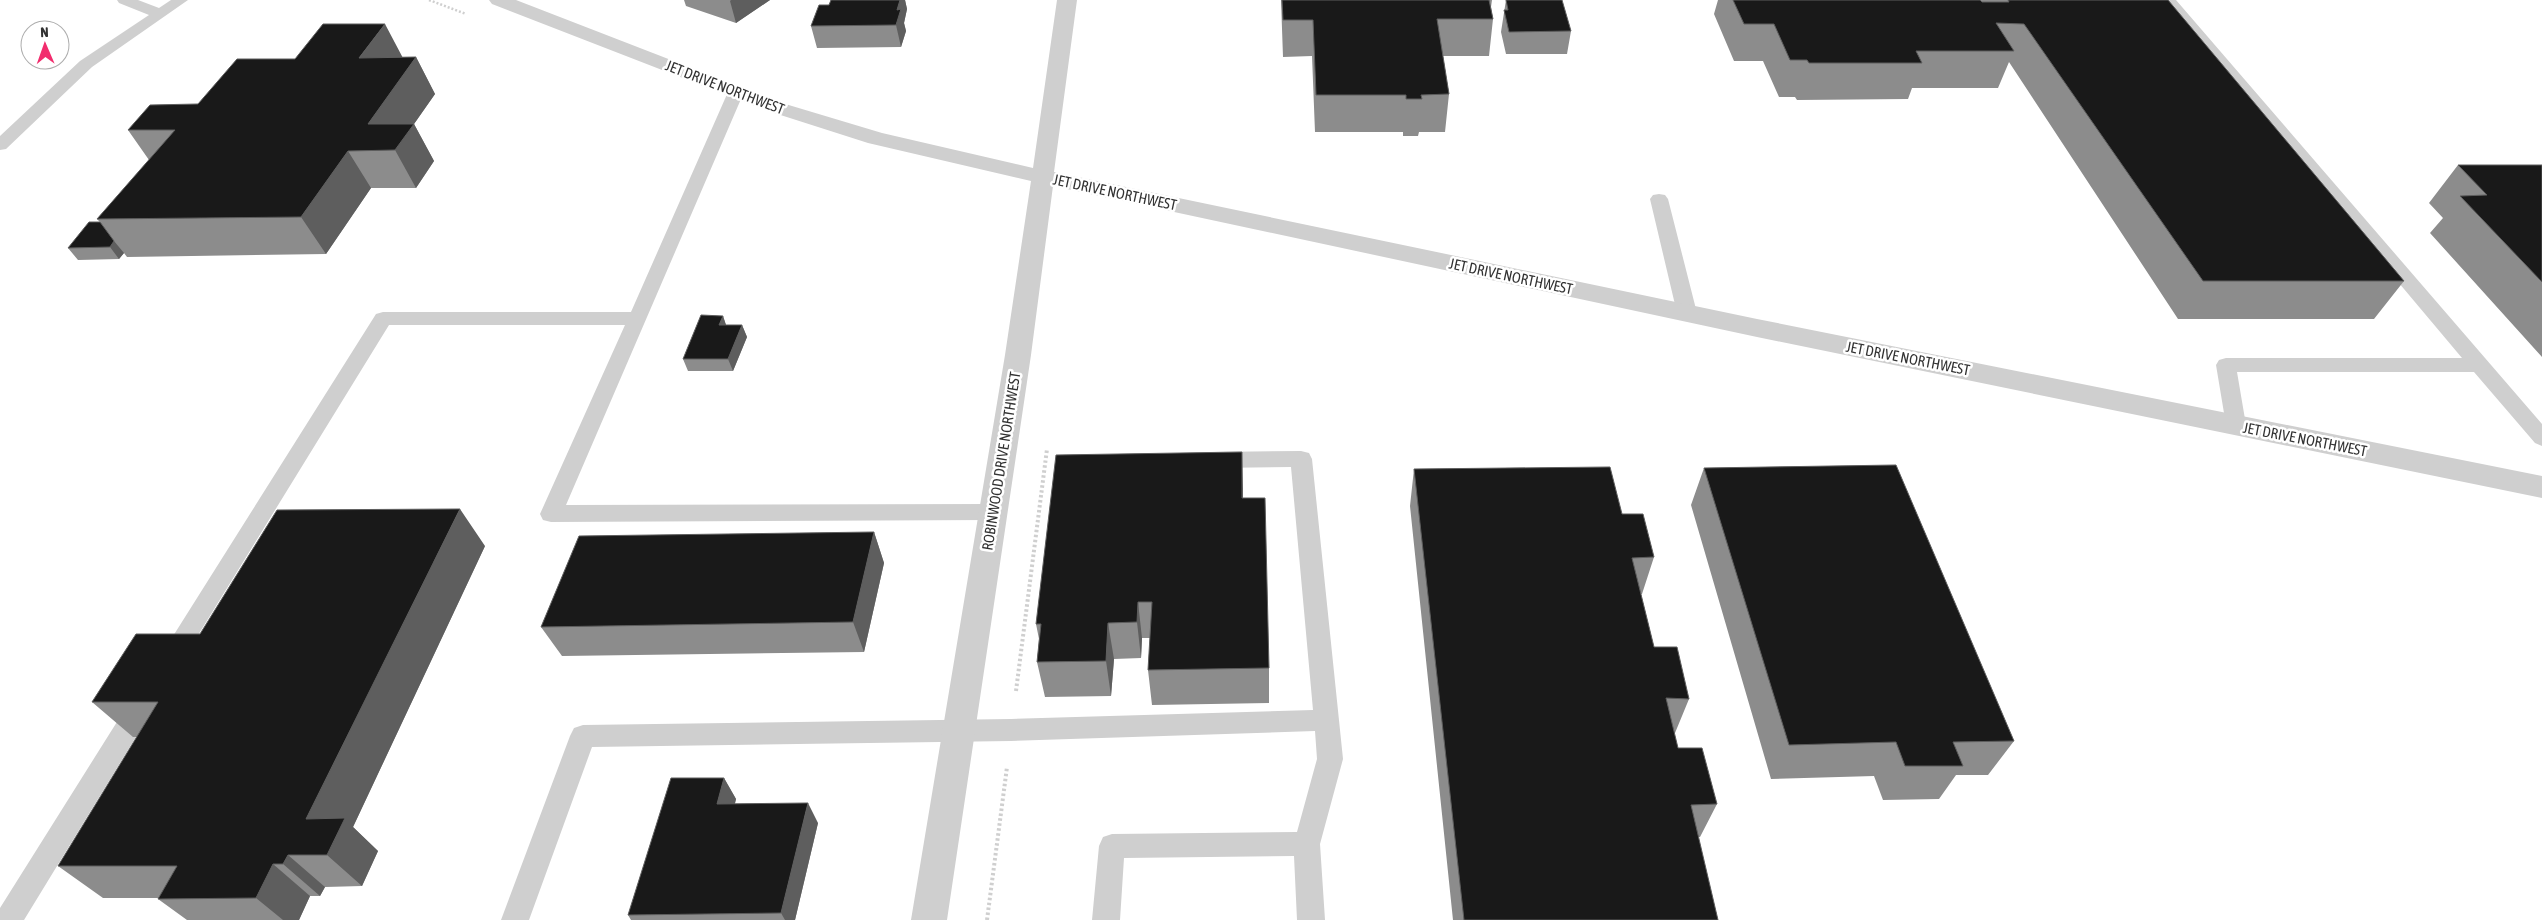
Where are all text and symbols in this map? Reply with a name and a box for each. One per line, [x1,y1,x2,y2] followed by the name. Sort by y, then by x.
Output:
[20,20,70,70] north arrow
[40,24,49,40] text: N
[663,57,787,118] street label: JET DRIVE NORTHWEST
[1052,171,1179,213] street label: JET DRIVE NORTHWEST
[1448,255,1575,297] street label: JET DRIVE NORTHWEST
[1845,338,1972,378] street label: JET DRIVE NORTHWEST
[978,370,1024,552] street label: ROBINWOOD DRIVE NORTHWEST
[2242,419,2369,459] street label: JET DRIVE NORTHWEST

